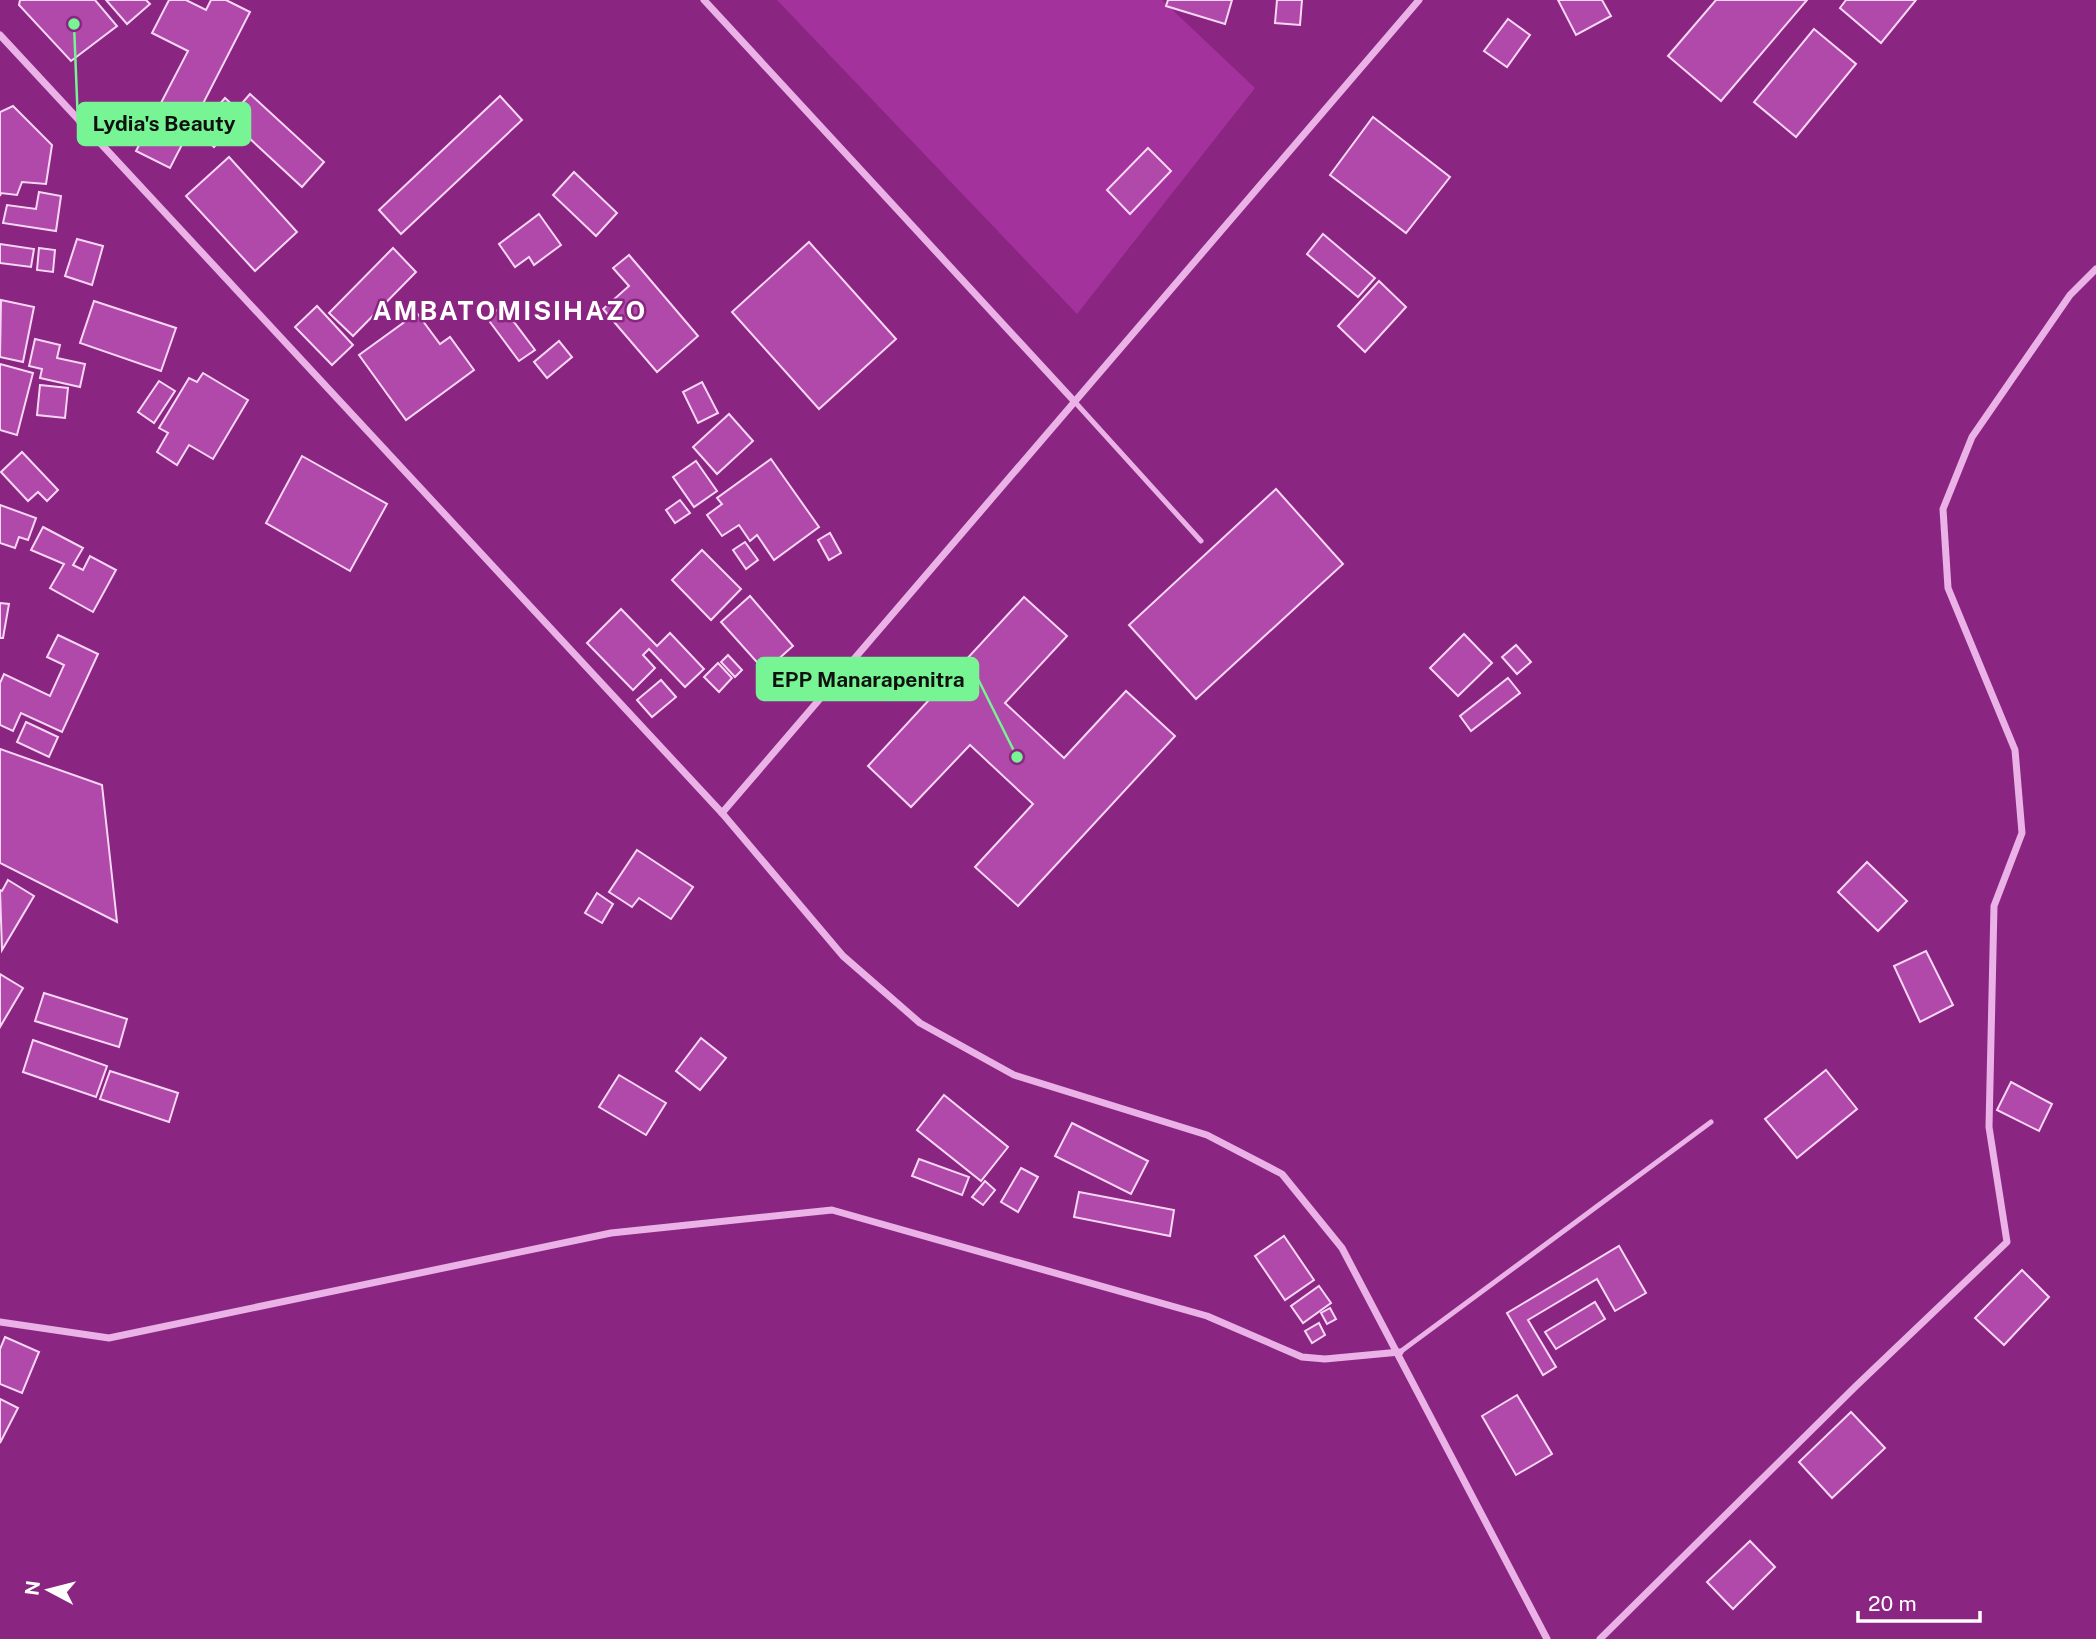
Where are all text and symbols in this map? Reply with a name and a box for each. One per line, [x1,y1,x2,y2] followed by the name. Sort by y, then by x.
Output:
[78,103,250,145] callout: Lydia's Beauty
[92,111,236,136] text: Lydia's Beauty
[373,295,647,326] district label: AMBATOMISIHAZO
[757,658,978,700] callout: EPP Manarapenitra
[771,667,965,692] text: EPP Manarapenitra
[14,1555,84,1625] north arrow
[20,1579,44,1597] text: N
[1858,1580,1980,1624] scale bar
[1868,1591,1917,1616] text: 20 m

